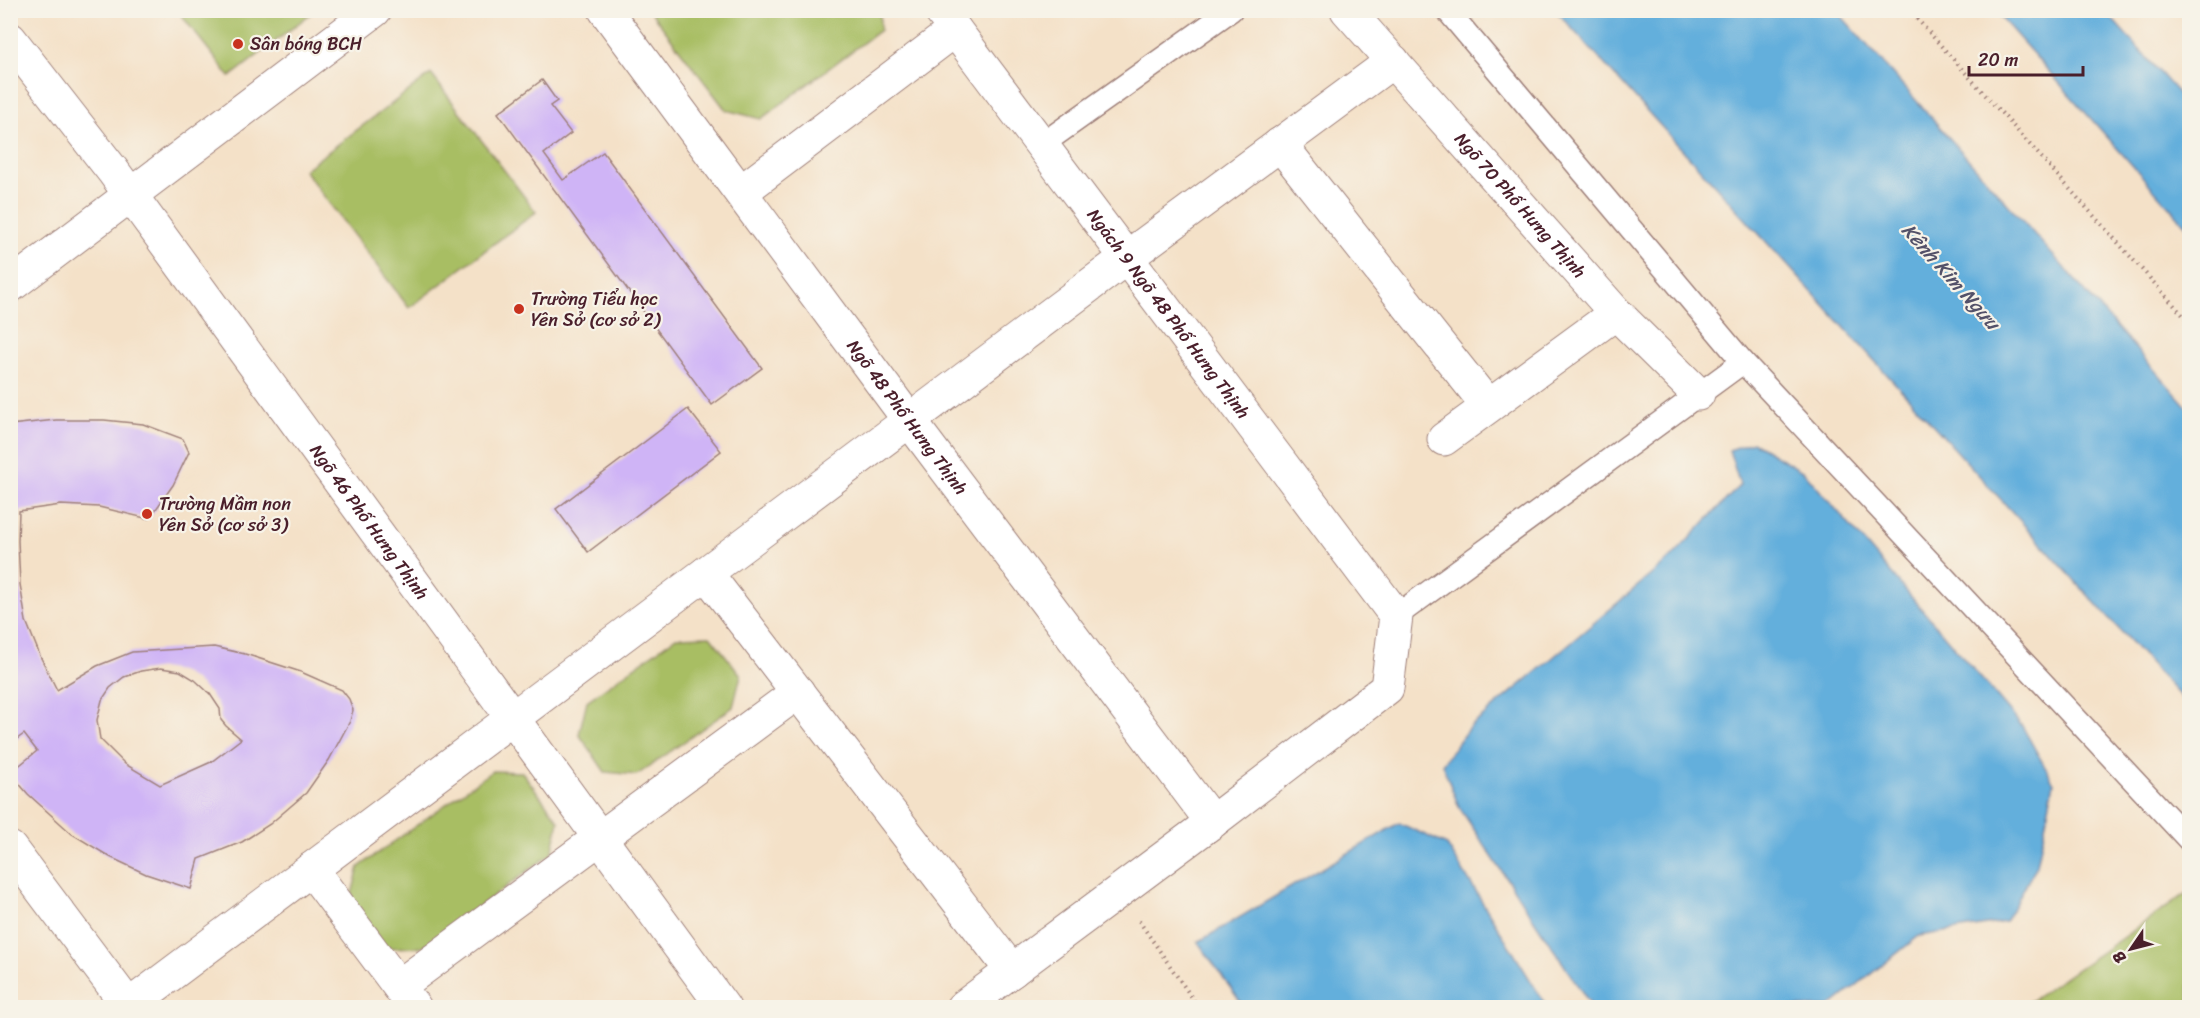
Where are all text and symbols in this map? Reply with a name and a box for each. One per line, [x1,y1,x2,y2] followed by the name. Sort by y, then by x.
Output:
[250,28,363,60] place label: Sân bóng BCH
[231,37,245,51] marker: Sân bóng BCH
[1969,39,2083,77] scale bar
[1978,44,2018,76] text: 20 m
[1446,125,1594,286] street label: Ngõ 70 Phố Hưng Thịnh
[1078,201,1259,426] street label: Ngách 9 Ngõ 48 Phố Hưng Thịnh
[1893,215,2010,340] water label: Kênh Kim Ngưu
[531,283,662,336] place label: Trường Tiểu học Yên Sở (cơ sở 2)
[512,302,526,316] marker: Trường Tiểu học Yên Sở (cơ sở 2)
[838,332,976,502] street label: Ngõ 48 Phố Hưng Thịnh
[301,437,437,607] street label: Ngõ 46 Phố Hưng Thịnh
[159,488,291,541] place label: Trường Mầm non Yên Sở (cơ sở 3)
[140,507,154,521] marker: Trường Mầm non Yên Sở (cơ sở 3)
[2101,919,2161,979] north arrow
[2104,944,2134,970] text: B

